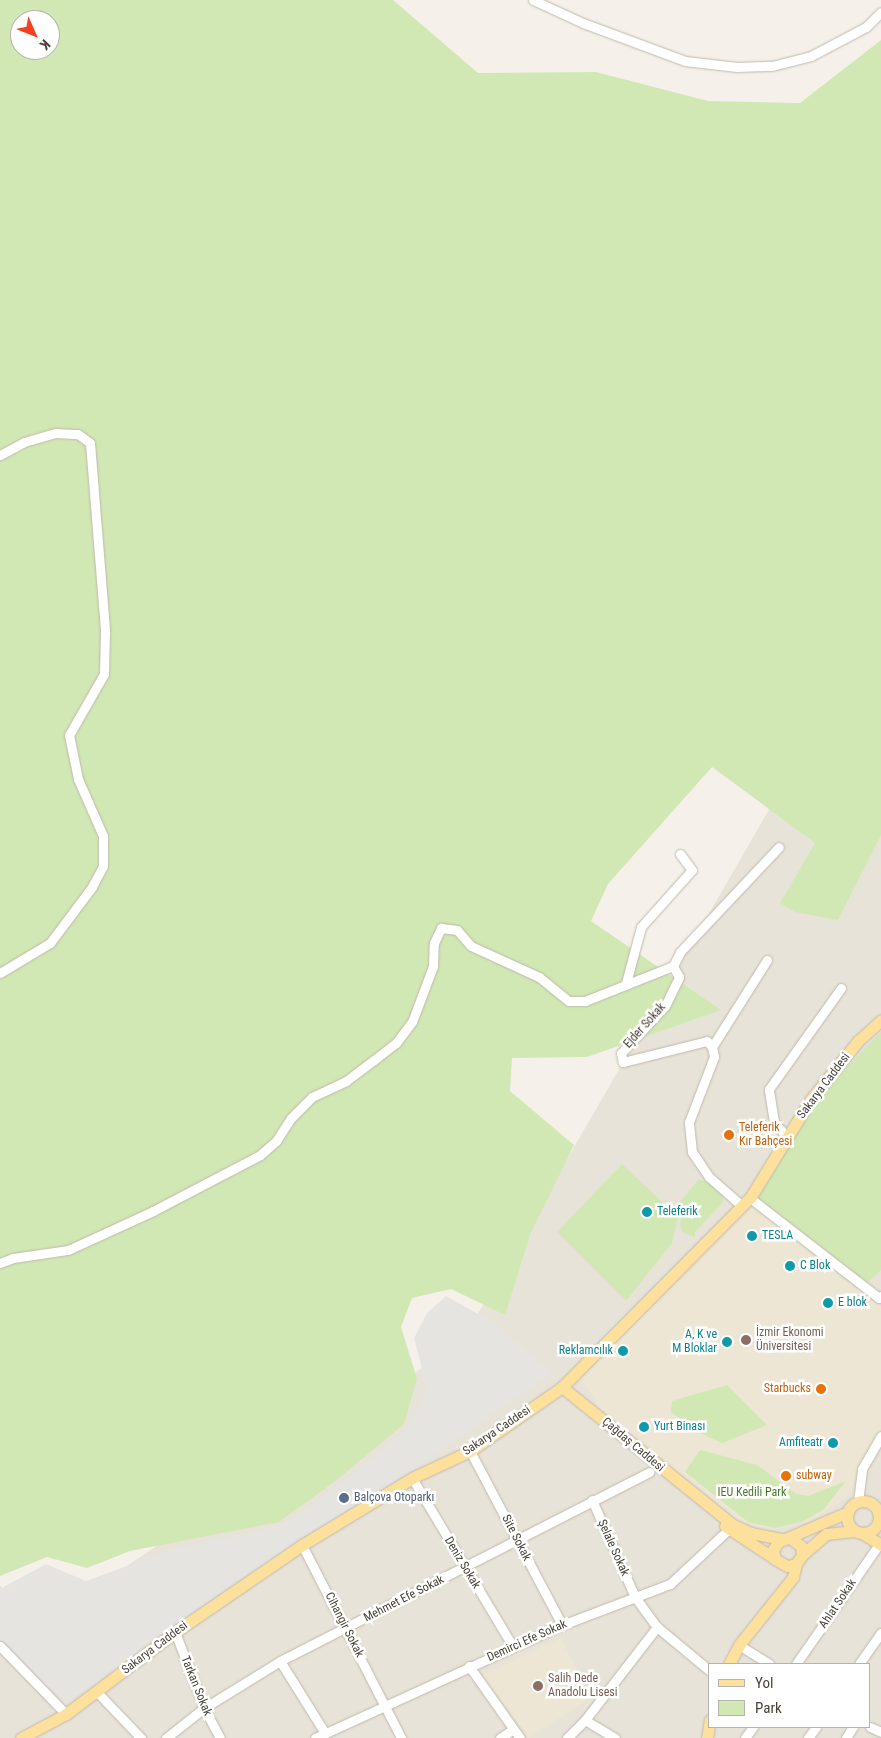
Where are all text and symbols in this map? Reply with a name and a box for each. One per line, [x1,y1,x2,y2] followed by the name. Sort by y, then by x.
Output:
[10,10,60,60] north arrow
[37,36,54,53] text: K
[621,1001,669,1051] street label: Ejder Sokak
[795,1050,853,1122] street label: Sakarya Caddesi
[739,1121,792,1149] place label: Teleferik Kır Bahçesi
[723,1129,735,1141] marker: Teleferik Kır Bahçesi
[657,1205,698,1219] place label: Teleferik
[641,1206,653,1218] marker: Teleferik
[762,1229,793,1243] place label: TESLA
[746,1230,758,1242] marker: TESLA
[800,1259,830,1273] place label: C Blok
[784,1260,796,1272] marker: C Blok
[838,1296,867,1310] place label: E blok
[822,1297,834,1309] marker: E blok
[756,1326,823,1354] place label: İzmir Ekonomi Üniversitesi
[672,1328,717,1356] place label: A, K ve M Bloklar
[740,1334,752,1346] marker: İzmir Ekonomi Üniversitesi
[721,1336,733,1348] marker: A, K ve M Bloklar
[559,1344,613,1358] place label: Reklamcılık
[617,1345,629,1357] marker: Reklamcılık
[764,1382,811,1396] place label: Starbucks
[815,1383,827,1395] marker: Starbucks
[460,1403,534,1459] street label: Sakarya Caddesi
[599,1415,667,1475] street label: Çağdaş Caddesi
[654,1420,705,1434] place label: Yurt Binası
[638,1421,650,1433] marker: Yurt Binası
[779,1436,823,1450] place label: Amfiteatr
[827,1437,839,1449] marker: Amfiteatr
[796,1469,832,1483] place label: subway
[780,1470,792,1482] marker: subway
[718,1486,786,1500] park label: IEU Kedili Park
[354,1491,434,1505] place label: Balçova Otoparkı
[338,1492,350,1504] marker: Balçova Otoparkı
[498,1513,534,1563] street label: Site Sokak
[594,1518,632,1578] street label: Şelale Sokak
[441,1534,483,1592] street label: Deniz Sokak
[361,1573,447,1625] street label: Mehmet Efe Sokak
[816,1577,860,1631] street label: Ahlat Sokak
[322,1590,366,1660] street label: Cihangir Sokak
[485,1617,569,1665] street label: Demirci Efe Sokak
[119,1619,191,1677] street label: Sakarya Caddesi
[177,1654,215,1718] street label: Tarkan Sokak
[708,1663,871,1728] legend
[548,1672,618,1700] place label: Salih Dede Anadolu Lisesi
[755,1674,773,1692] text: Yol
[532,1680,544,1692] marker: Salih Dede Anadolu Lisesi
[755,1699,782,1717] text: Park

